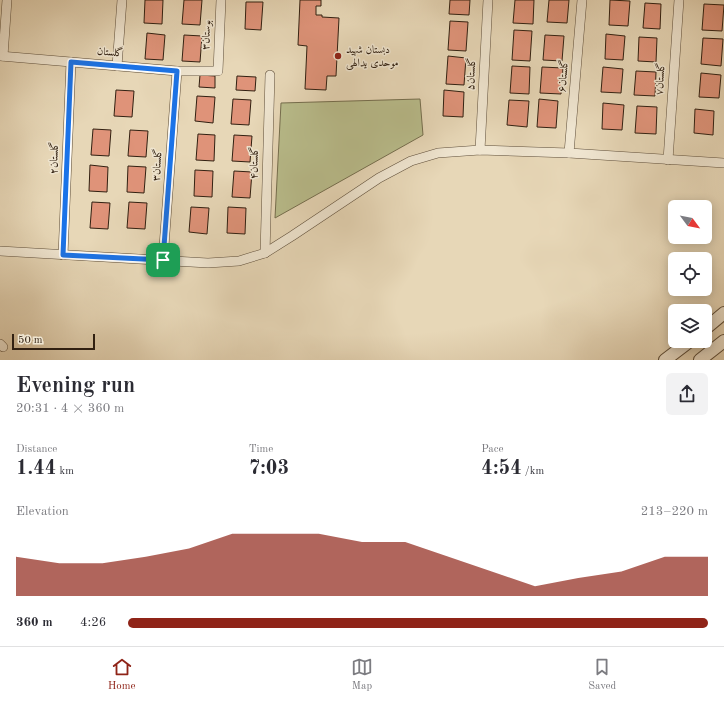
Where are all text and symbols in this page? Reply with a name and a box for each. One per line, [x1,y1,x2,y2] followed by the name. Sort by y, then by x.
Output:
[201,20,213,50] street label: بوستان۳
[96,43,124,60] street label: گلستان
[346,45,399,71] place label: دبستان شهید موحدی یدالهی
[333,51,343,61] marker: دبستان شهید موحدی یدالهی
[463,57,478,91] street label: گلستان۵
[554,59,571,93] street label: گلستان۶
[651,62,668,96] street label: گلستان۷
[46,141,61,175] street label: گلستان۲
[246,146,261,180] street label: گلستان۴
[148,148,165,182] street label: گلستان۳
[668,200,712,244] north arrow
[668,200,712,348] map controls
[146,243,180,277] pin
[152,249,174,271] icon: arrive
[668,252,712,296] button: locate
[668,304,712,348] button: layers
[12,332,95,351] scale bar
[18,335,43,346] text: 50 m
[666,373,708,415] button: share
[16,375,135,397] text: Evening run
[16,402,124,415] text: 20:31 · 4 × 360 m
[16,444,57,455] text: Distance
[249,444,273,455] text: Time
[481,444,504,455] text: Pace
[16,459,56,479] text: 1.44
[249,459,289,479] text: 7:03
[481,459,522,479] text: 4:54
[56,466,74,477] text: km
[522,466,544,477] text: /km
[16,505,69,518] text: Elevation
[641,505,708,518] text: 213–220 m
[16,616,53,629] text: 360 m
[80,616,106,629] text: 4:26
[108,656,136,694] tab: Home
[351,656,373,694] tab: Map
[588,656,616,694] tab: Saved

